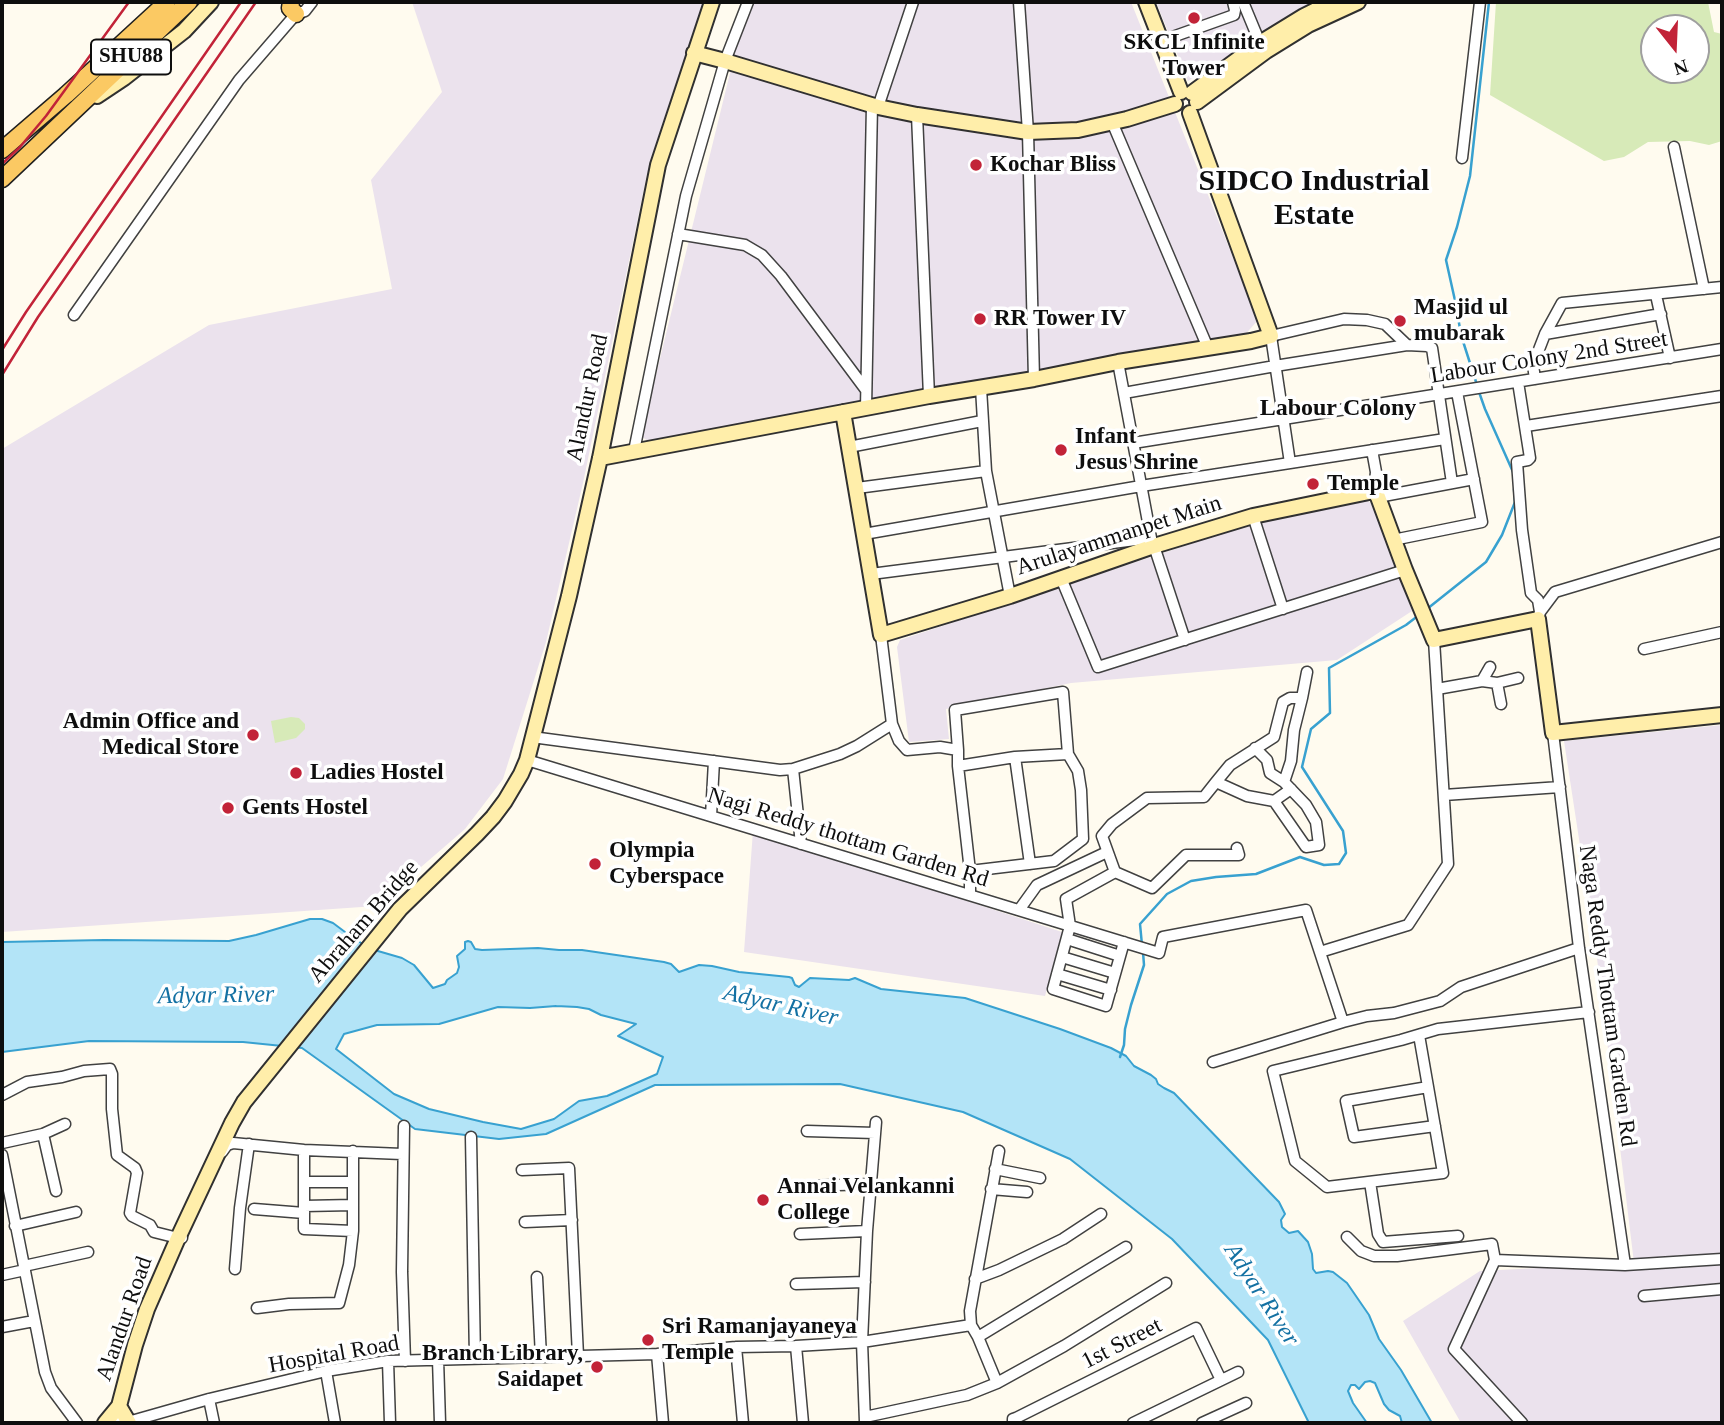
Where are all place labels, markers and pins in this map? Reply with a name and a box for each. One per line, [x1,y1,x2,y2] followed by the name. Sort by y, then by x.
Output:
[1186,10,1202,26] marker: SKCL Infinite Tower
[1123,29,1265,83] place label: SKCL Infinite Tower
[990,151,1116,179] place label: Kochar Bliss
[968,157,984,173] marker: Kochar Bliss
[1414,294,1508,348] place label: Masjid ul mubarak
[994,305,1126,333] place label: RR Tower IV
[972,311,988,327] marker: RR Tower IV
[1392,313,1408,329] marker: Masjid ul mubarak
[1075,423,1198,477] place label: Infant Jesus Shrine
[1053,442,1069,458] marker: Infant Jesus Shrine
[1327,470,1399,498] place label: Temple
[1305,476,1321,492] marker: Temple
[63,708,239,762] place label: Admin Office and Medical Store
[245,727,261,743] marker: Admin Office and Medical Store
[310,759,444,787] place label: Ladies Hostel
[288,765,304,781] marker: Ladies Hostel
[242,794,368,822] place label: Gents Hostel
[220,800,236,816] marker: Gents Hostel
[609,837,724,891] place label: Olympia Cyberspace
[587,856,603,872] marker: Olympia Cyberspace
[777,1173,954,1227] place label: Annai Velankanni College
[755,1192,771,1208] marker: Annai Velankanni College
[662,1313,857,1367] place label: Sri Ramanjayaneya Temple
[640,1332,656,1348] marker: Sri Ramanjayaneya Temple
[422,1340,583,1394] place label: Branch Library, Saidapet
[589,1359,605,1375] marker: Branch Library, Saidapet

